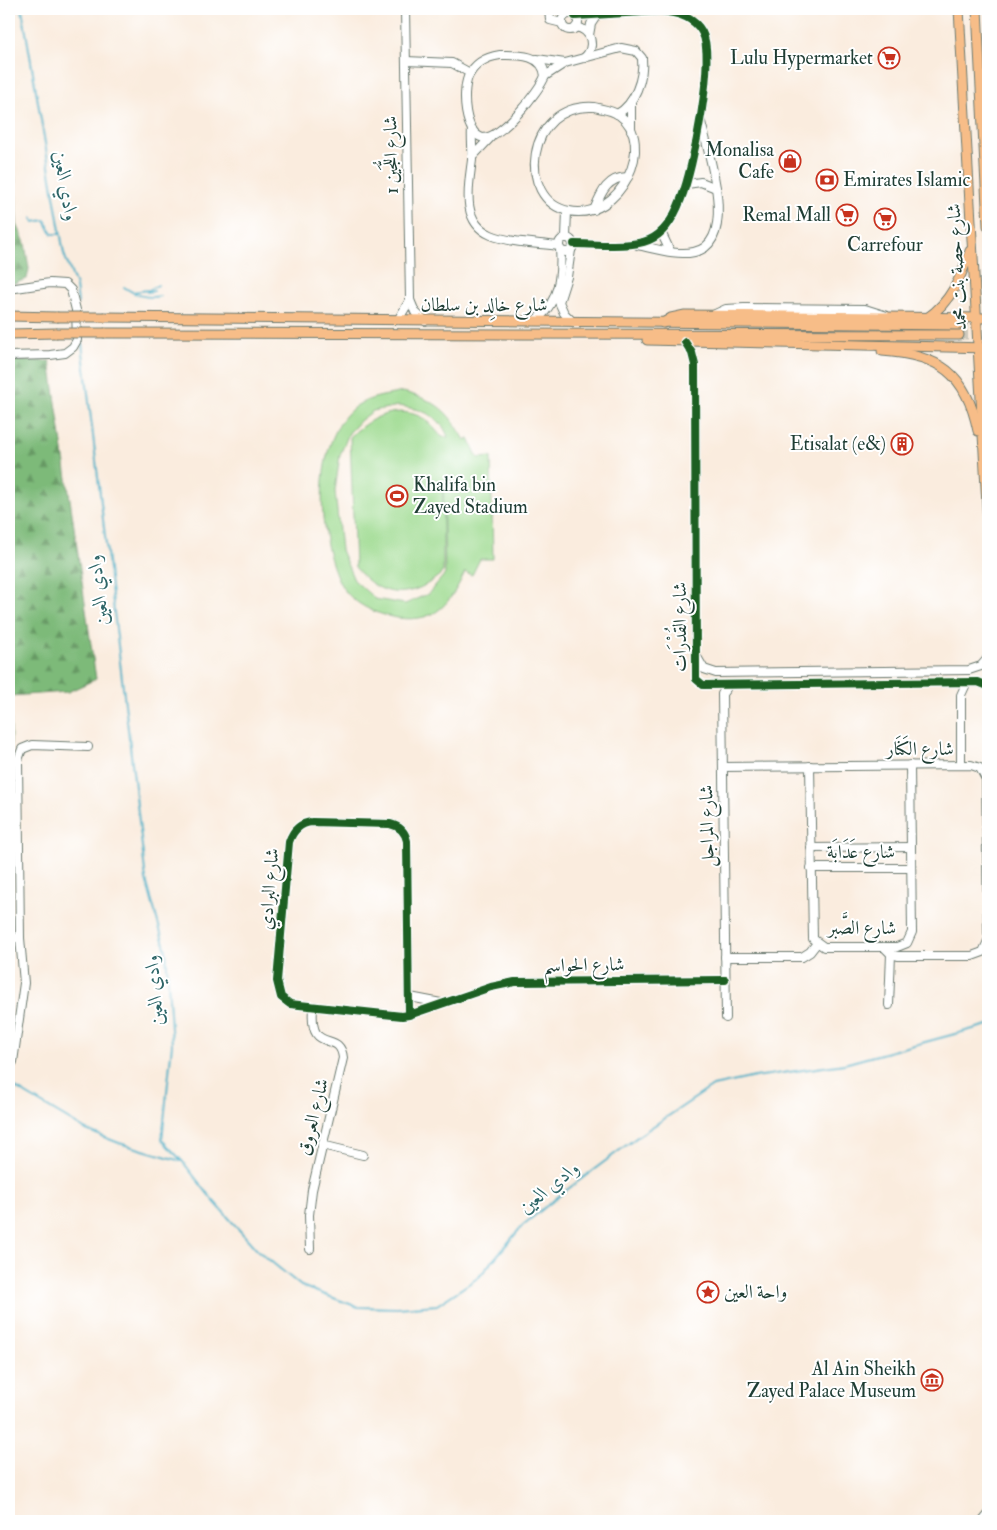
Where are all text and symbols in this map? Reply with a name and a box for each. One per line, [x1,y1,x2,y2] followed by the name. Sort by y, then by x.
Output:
[730,46,873,71] place label: Lulu Hypermarket
[877,46,901,70] supermarket icon: Lulu Hypermarket
[372,116,407,194] street label: شارع اللُّجَين 1
[705,138,774,184] place label: Monalisa Cafe
[45,149,84,224] water label: وادي العين
[778,149,802,173] shop icon: Monalisa Cafe
[815,168,839,192] bank icon: Emirates Islamic
[843,168,971,192] place label: Emirates Islamic
[742,203,831,227] place label: Remal Mall
[835,203,859,227] supermarket icon: Remal Mall
[942,203,975,331] street label: شارع حصة بنت محمد
[873,207,897,231] supermarket icon: Carrefour
[847,233,923,257] place label: Carrefour
[420,293,548,321] street label: شارع خالِد بن سلطان
[790,432,886,456] place label: Etisalat (e&)
[890,432,914,456] building icon: Etisalat (e&)
[413,473,528,519] place label: Khalifa bin Zayed Stadium
[385,484,409,508] sports icon: Khalifa bin Zayed Stadium
[81,553,118,627] water label: وادي العين
[664,582,695,672] street label: شارع القُدْرَات
[884,735,954,764] street label: شارع الكَنَار
[694,785,723,867] street label: شارع المراجل
[827,838,895,867] street label: شارع عَدَابَة
[253,847,288,931] street label: شارع البرادي
[826,911,896,943] street label: شارع الصَّبر
[543,952,625,985] street label: شارع الحواسم
[138,953,173,1027] water label: وادي العين
[292,1076,337,1159] street label: شارع العروق
[513,1155,586,1221] water label: وادي العين
[696,1280,720,1304] place icon: واحة العين
[724,1280,787,1304] place label: واحة العين
[747,1357,916,1403] place label: Al Ain Sheikh Zayed Palace Museum
[920,1368,944,1392] museum icon: Al Ain Sheikh Zayed Palace Museum

